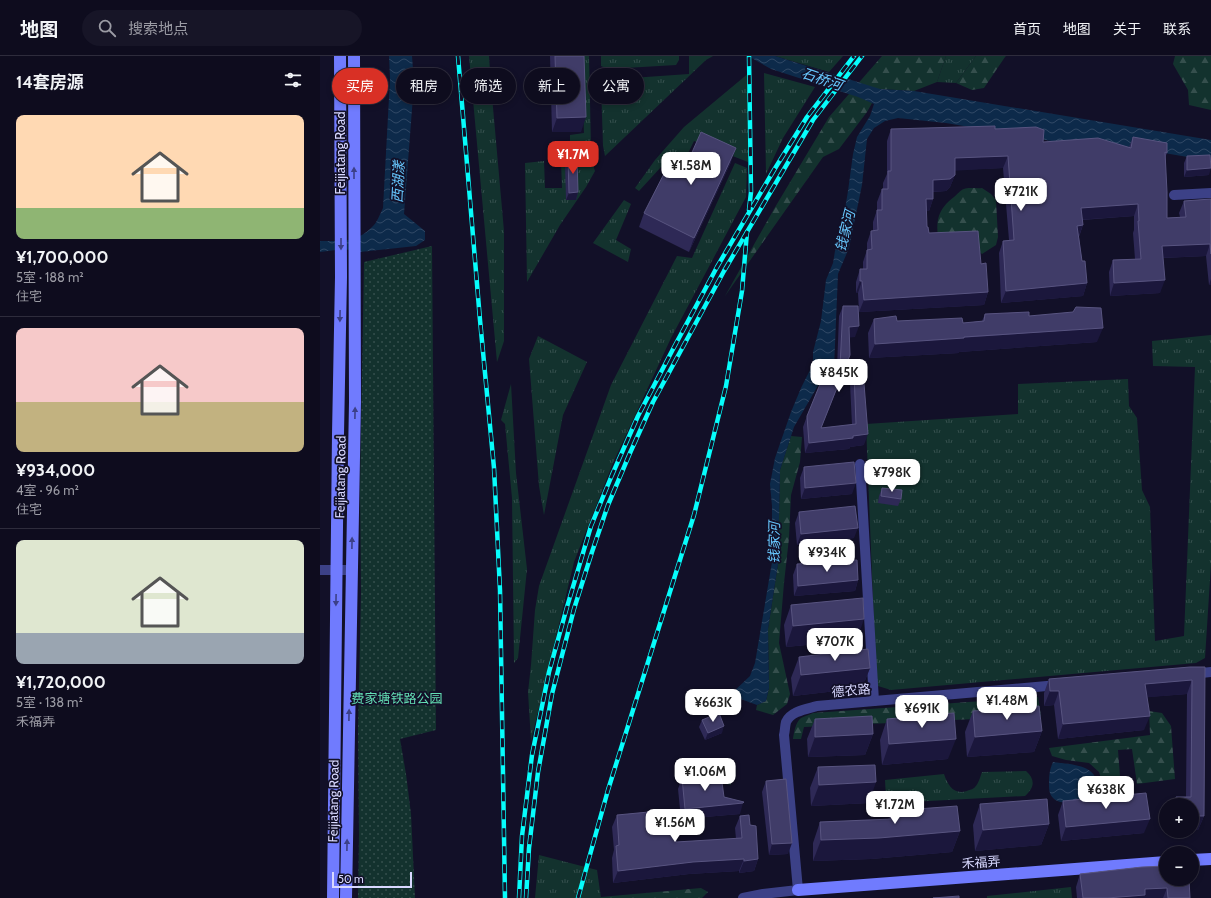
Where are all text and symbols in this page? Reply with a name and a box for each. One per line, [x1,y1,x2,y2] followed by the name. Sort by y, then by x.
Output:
[82,10,362,46] search box
[96,17,118,39] icon: search
[20,18,58,41] text: 地图
[128,20,188,38] text: 搜索地点
[1013,20,1041,38] text: 首页
[1063,20,1091,38] text: 地图
[1113,20,1141,38] text: 关于
[1163,20,1191,38] text: 联系
[799,64,848,95] water label: 石桥河
[332,68,388,104] chip: 买房
[396,68,452,104] chip: 租房
[460,68,516,104] chip: 筛选
[524,68,580,104] chip: 新上
[588,68,644,104] chip: 公寓
[282,69,304,91] icon: filters
[16,72,84,92] text: 14套房源
[332,112,349,194] street label: Feijiatang Road
[124,141,196,213] icon: home
[545,141,601,175] pin: ¥1.7M
[557,146,589,162] text: ¥1.7M
[658,152,724,186] pin: ¥1.58M
[670,157,712,173] text: ¥1.58M
[388,159,408,203] water label: 西湖漾
[351,166,357,179] one-way arrow
[993,178,1049,212] pin: ¥721K
[1004,183,1038,199] text: ¥721K
[831,206,860,254] water label: 钱家河
[338,238,344,251] one-way arrow
[16,247,109,267] text: ¥1,700,000
[16,269,84,285] text: 5室 · 188 m²
[16,288,42,304] text: 住宅
[337,310,343,323] one-way arrow
[124,354,196,426] icon: home
[811,359,867,393] pin: ¥845K
[820,364,858,380] text: ¥845K
[352,406,358,419] one-way arrow
[331,435,350,519] street label: Feijiatang Road
[864,459,920,493] pin: ¥798K
[16,460,95,480] text: ¥934,000
[873,464,911,480] text: ¥798K
[16,482,79,498] text: 4室 · 96 m²
[16,501,42,517] text: 住宅
[765,519,783,564] water label: 钱家河
[349,536,355,549] one-way arrow
[799,539,855,573] pin: ¥934K
[808,544,846,560] text: ¥934K
[124,566,196,638] icon: home
[333,594,339,607] one-way arrow
[807,628,863,662] pin: ¥707K
[816,633,854,649] text: ¥707K
[16,672,106,692] text: ¥1,720,000
[831,680,871,700] street label: 德农路
[974,687,1040,721] pin: ¥1.48M
[685,689,741,723] pin: ¥663K
[351,690,443,706] park label: 费家塘铁路公园
[986,692,1028,708] text: ¥1.48M
[16,694,83,710] text: 5室 · 138 m²
[694,694,732,710] text: ¥663K
[894,695,950,729] pin: ¥691K
[904,700,940,716] text: ¥691K
[346,708,352,721] one-way arrow
[16,713,55,729] text: 禾福弄
[672,758,738,792] pin: ¥1.06M
[324,759,343,843] street label: Feijiatang Road
[684,763,726,779] text: ¥1.06M
[1078,776,1134,810] pin: ¥638K
[1087,781,1125,797] text: ¥638K
[862,791,928,825] pin: ¥1.72M
[875,796,915,812] text: ¥1.72M
[1159,798,1199,886] map controls
[1159,798,1199,838] button: +
[642,809,708,843] pin: ¥1.56M
[655,814,695,830] text: ¥1.56M
[343,839,350,851] one-way arrow
[1159,846,1199,886] button: −
[961,853,1001,871] street label: 禾福弄
[332,870,412,889] scale bar
[338,872,364,886] text: 50 m

